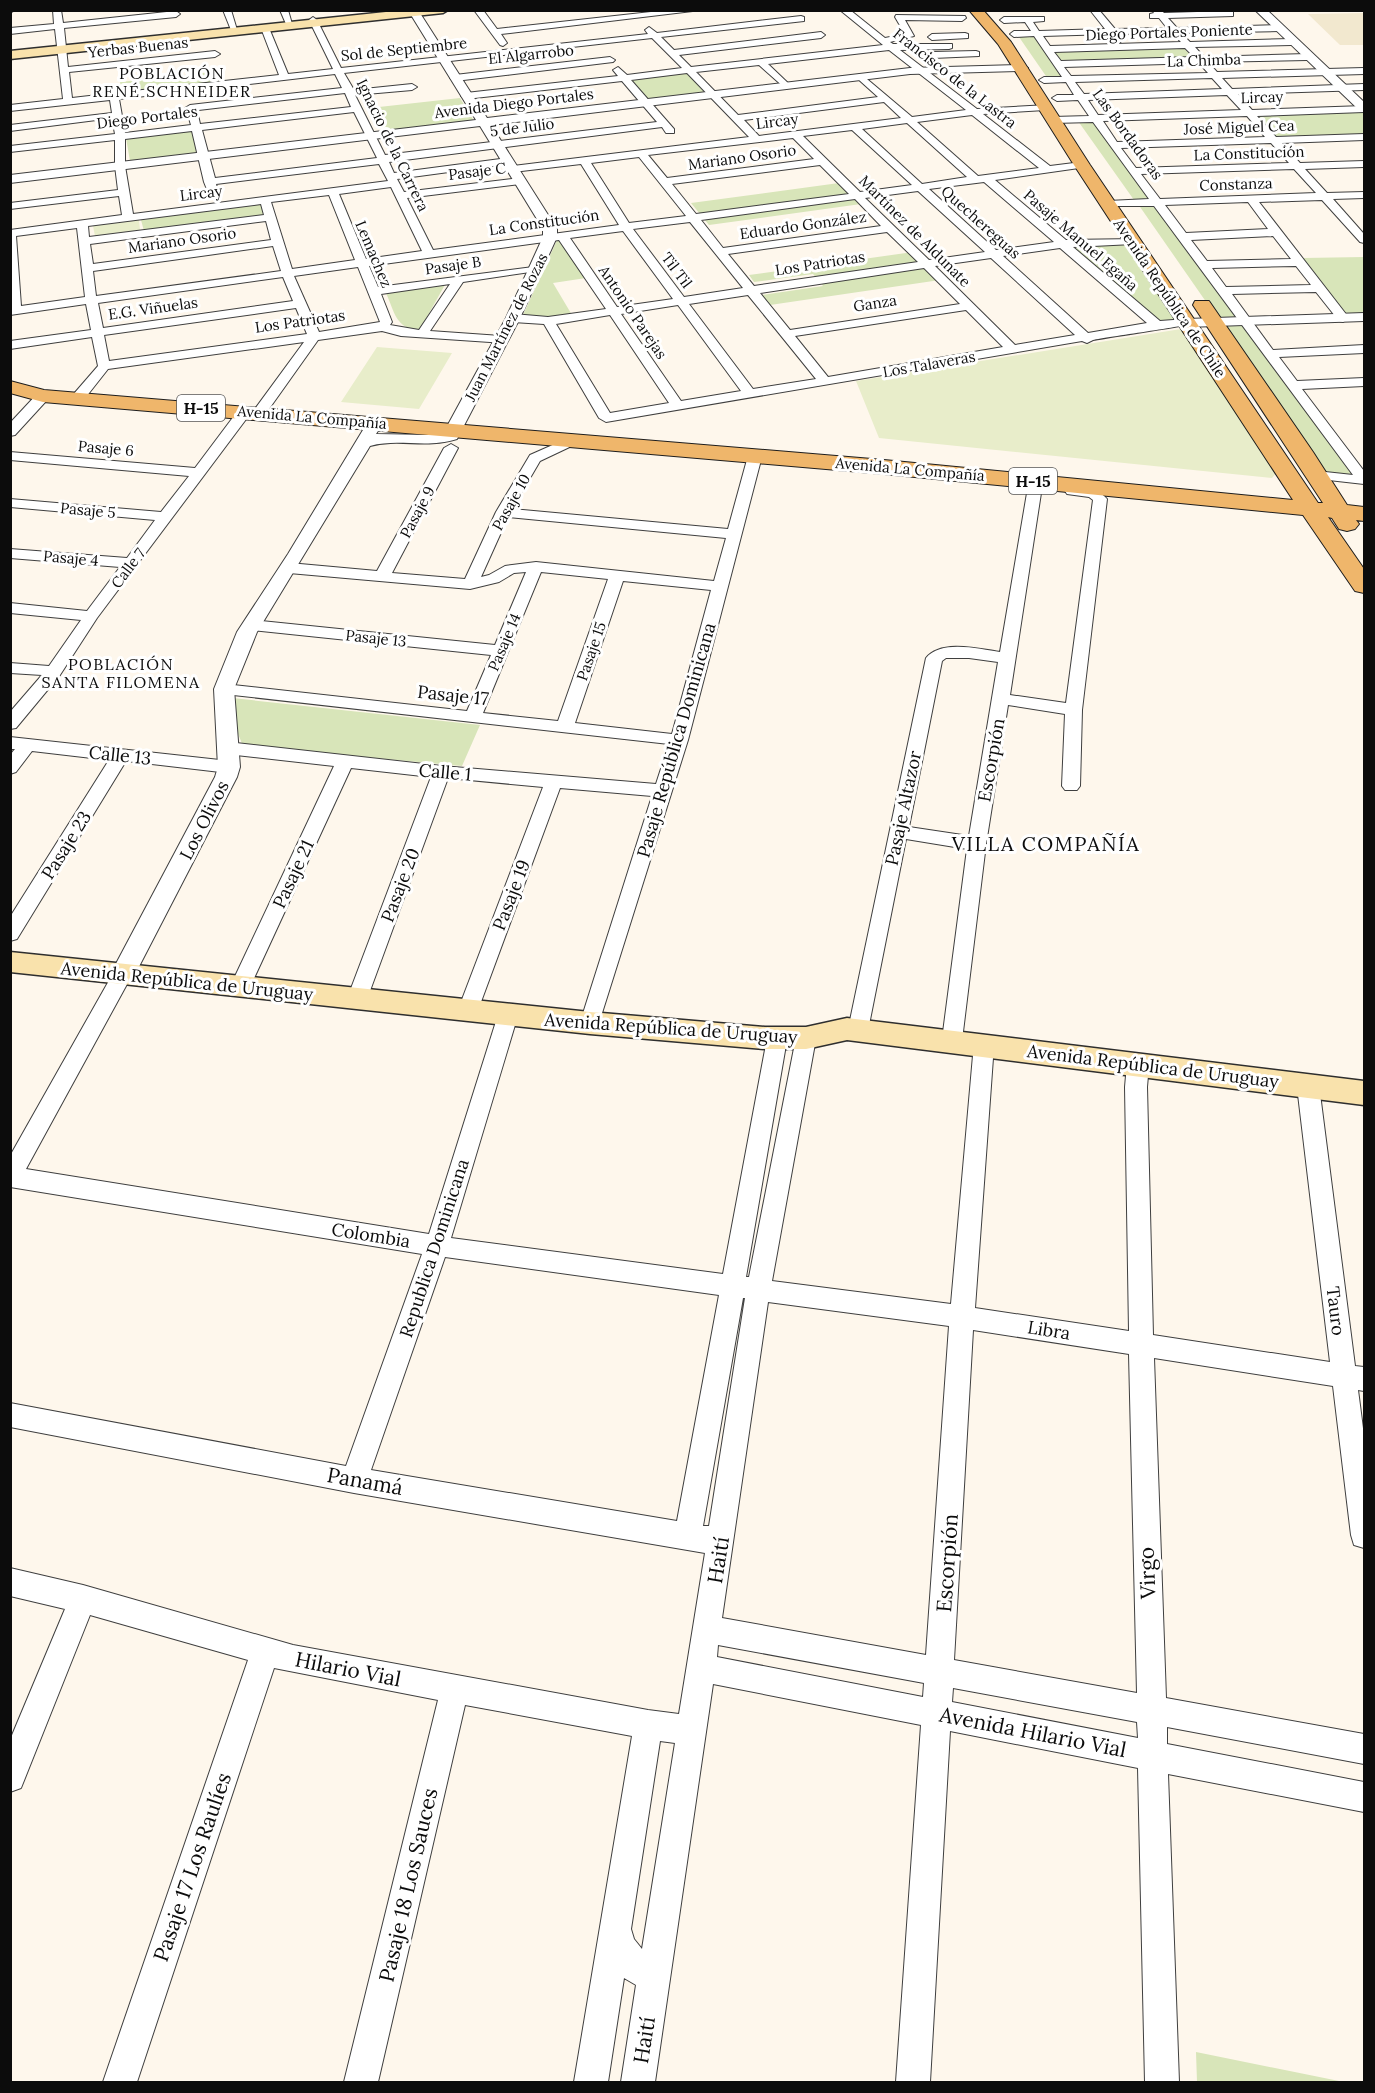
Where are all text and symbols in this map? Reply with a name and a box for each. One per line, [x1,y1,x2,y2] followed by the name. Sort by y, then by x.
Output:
[1085,20,1253,44] street label: Diego Portales Poniente
[889,24,1021,132] street label: Francisco de la Lastra
[86,32,189,62] street label: Yerbas Buenas
[340,33,468,65] street label: Sol de Septiembre
[487,40,575,68] street label: El Algarrobo
[1167,49,1242,71] street label: La Chimba
[92,63,252,101] district label: POBLACIÓN RENÉ SCHNEIDER
[353,76,433,215] street label: Ignacio de la Carrera
[432,84,595,122] street label: Avenida Diego Portales
[1089,85,1167,183] street label: Las Bordadoras
[1240,87,1284,107] street label: Lircay
[95,101,199,133] street label: Diego Portales
[755,109,799,133] street label: Lircay
[489,114,556,140] street label: 5 de Julio
[1182,116,1295,138] street label: José Miguel Cea
[687,140,797,174] street label: Mariano Osorio
[1193,142,1305,164] street label: La Constitución
[447,158,507,184] street label: Pasaje C
[855,171,975,291] street label: Martínez de Aldunate
[1199,173,1273,195] street label: Constanza
[179,181,223,205] street label: Lircay
[937,181,1025,263] street label: Quechereguas
[1020,185,1142,295] street label: Pasaje Manuel Egaña
[488,205,600,239] street label: La Constitución
[738,207,868,243] street label: Eduardo González
[1109,214,1230,381] street label: Avenida República de Chile
[351,218,397,290] street label: Lemachez
[127,223,237,257] street label: Mariano Osorio
[774,247,866,279] street label: Los Patriotas
[657,248,697,292] street label: Til Til
[460,250,552,405] street label: Juan Martínez de Rozas
[424,252,482,278] street label: Pasaje B
[594,261,671,362] street label: Antonio Parejas
[852,290,898,316] street label: Ganza
[107,292,199,324] street label: E.G. Viñuelas
[254,305,346,337] street label: Los Patriotas
[881,347,977,381] street label: Los Talaveras
[177,395,225,421] road number: H-15
[236,401,388,433] street label: Avenida La Compañía
[77,436,135,460] street label: Pasaje 6
[834,453,986,485] street label: Avenida La Compañía
[1009,468,1057,494] road number: H-15
[488,470,534,534] street label: Pasaje 10
[395,483,439,541] street label: Pasaje 9
[59,498,117,522] street label: Pasaje 5
[107,544,149,592] street label: Calle 7
[43,546,99,570] street label: Pasaje 4
[483,610,525,674] street label: Pasaje 14
[572,619,610,683] street label: Pasaje 15
[631,620,721,860] street label: Pasaje República Dominicana
[345,625,407,651] street label: Pasaje 13
[42,654,200,692] district label: POBLACIÓN SANTA FILOMENA
[416,680,490,710] street label: Pasaje 17
[972,716,1010,804] street label: Escorpión
[88,740,152,770] street label: Calle 13
[880,748,926,867] street label: Pasaje Altazor
[418,758,472,786] street label: Calle 1
[174,776,234,864] street label: Los Olivos
[36,807,96,883] street label: Pasaje 23
[951,831,1140,856] district label: VILLA COMPAÑÍA
[267,836,319,912] street label: Pasaje 21
[375,845,425,925] street label: Pasaje 20
[487,856,535,934] street label: Pasaje 19
[59,956,315,1006] street label: Avenida República de Uruguay
[543,1008,799,1048] street label: Avenida República de Uruguay
[1025,1039,1281,1093] street label: Avenida República de Uruguay
[394,1156,474,1340] street label: Republica Dominicana
[330,1217,412,1253] street label: Colombia
[1322,1285,1350,1337] street label: Tauro
[1026,1315,1072,1345] street label: Libra
[325,1461,405,1501] street label: Panamá
[930,1513,964,1613] street label: Escorpión
[701,1534,735,1585] street label: Haití
[1133,1546,1161,1601] street label: Virgo
[293,1646,403,1692] street label: Hilario Vial
[936,1700,1129,1763] street label: Avenida Hilario Vial
[147,1769,237,1965] street label: Pasaje 17 Los Raulíes
[373,1785,443,1985] street label: Pasaje 18 Los Sauces
[627,2014,661,2065] street label: Haití

